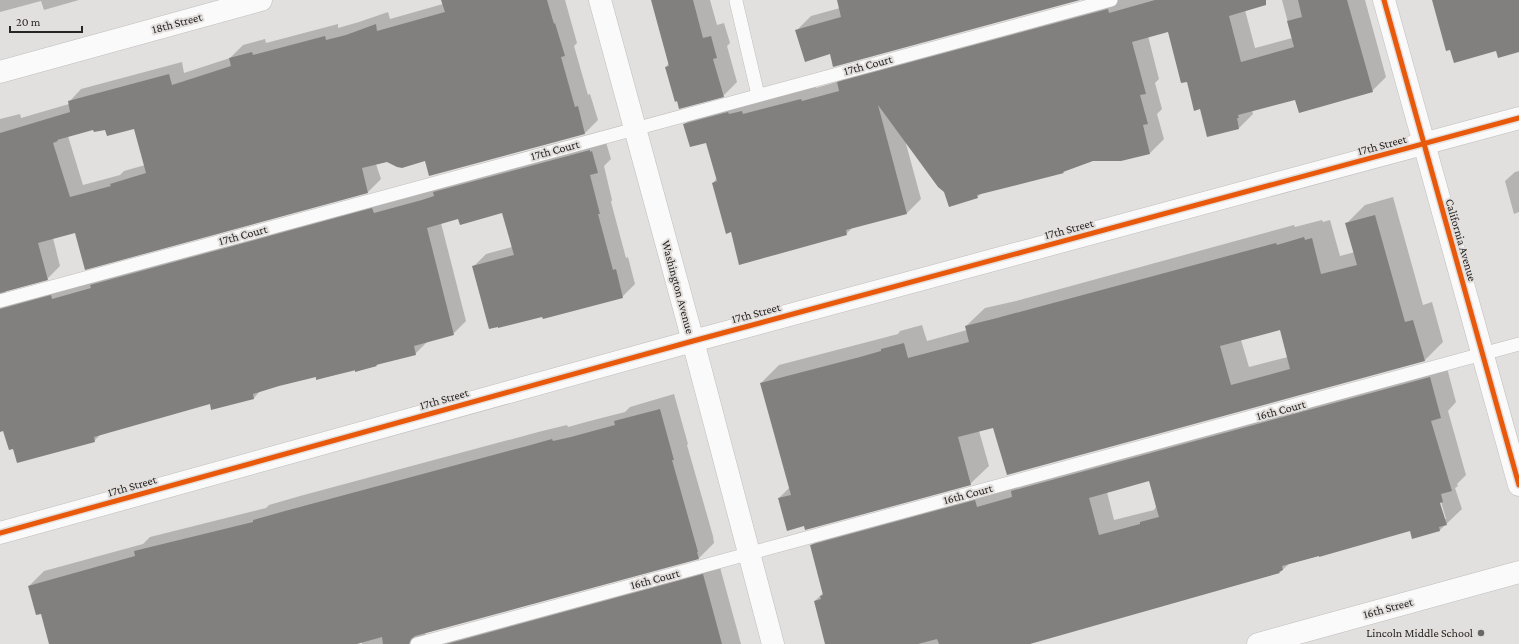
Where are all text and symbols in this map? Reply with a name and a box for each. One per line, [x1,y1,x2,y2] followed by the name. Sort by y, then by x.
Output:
[10,8,82,34] scale bar
[150,9,205,36] street label: 18th Street
[16,15,41,29] text: 20 m
[842,52,895,78] street label: 17th Court
[1356,131,1409,158] street label: 17th Street
[529,137,582,163] street label: 17th Court
[1443,197,1479,283] street label: California Avenue
[1043,215,1096,242] street label: 17th Street
[217,222,270,248] street label: 17th Court
[659,239,697,335] street label: Washington Avenue
[730,299,783,326] street label: 17th Street
[418,385,471,413] street label: 17th Street
[1255,396,1308,423] street label: 16th Court
[106,472,159,500] street label: 17th Street
[942,480,995,507] street label: 16th Court
[629,565,682,592] street label: 16th Court
[1362,594,1415,621] street label: 16th Street
[1366,626,1473,640] place label: Lincoln Middle School
[1476,628,1486,638] marker: Lincoln Middle School

